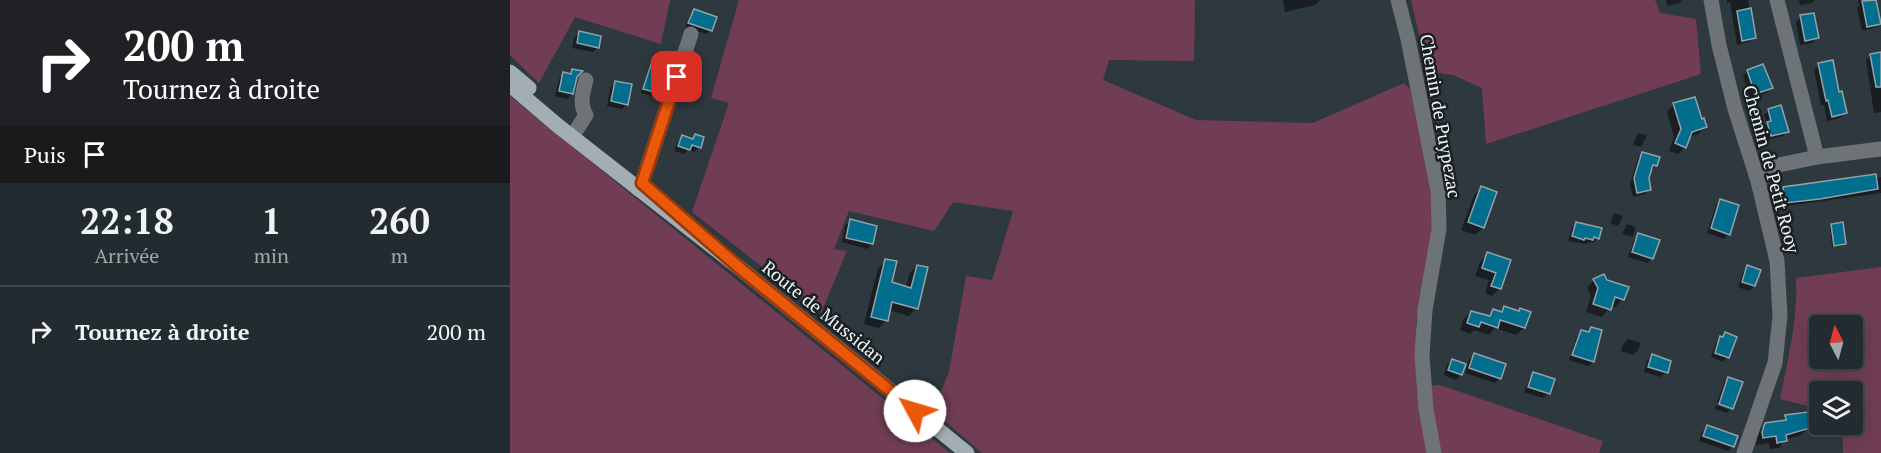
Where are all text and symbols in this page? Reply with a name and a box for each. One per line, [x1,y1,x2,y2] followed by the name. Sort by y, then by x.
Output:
[123,17,244,73] text: 200 m
[24,24,102,102] icon: right
[1415,32,1467,200] street label: Chemin de Puypezac
[651,51,702,102] pin
[660,60,693,93] icon: arrive
[123,71,320,107] text: Tournez à droite
[1738,82,1806,256] street label: Chemin de Petit Rooy
[78,138,111,171] icon: arrive
[24,140,66,169] text: Puis
[80,197,174,244] text: 22:18
[261,197,282,244] text: 1
[369,197,430,244] text: 260
[94,242,159,269] text: Arrivée
[254,242,289,269] text: min
[391,242,408,269] text: m
[758,255,891,369] street label: Route de Mussidan
[24,315,57,348] icon: right
[1809,315,1863,369] north arrow
[1809,315,1863,435] map controls
[75,317,250,346] text: Tournez à droite
[426,317,486,346] text: 200 m
[883,379,947,443] position arrow
[1809,381,1863,435] button: layers

